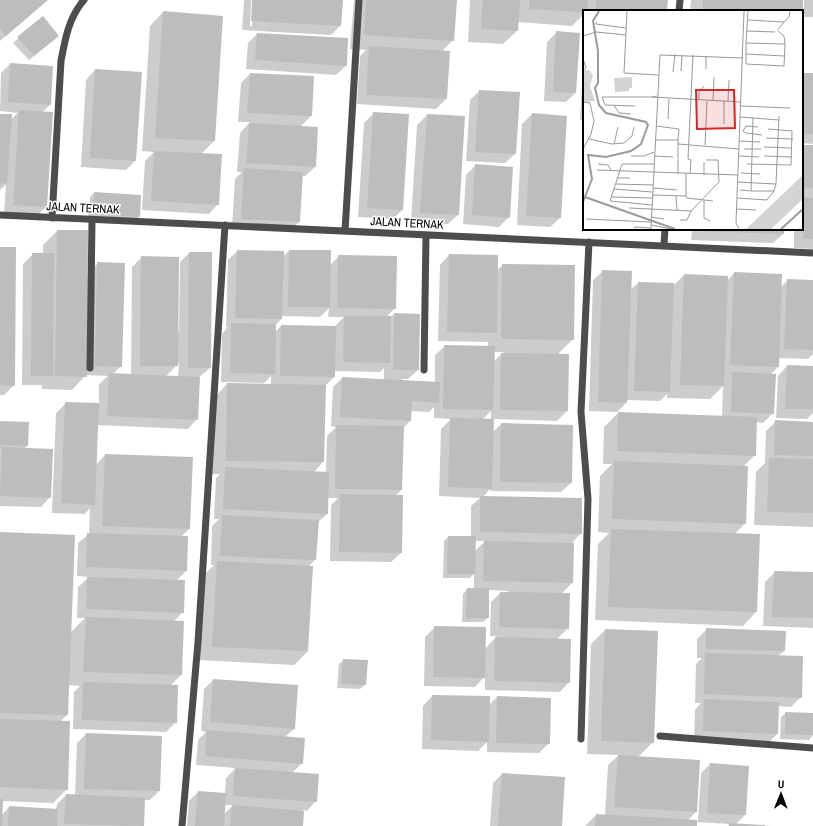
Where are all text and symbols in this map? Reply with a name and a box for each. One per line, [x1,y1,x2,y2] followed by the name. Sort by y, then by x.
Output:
[583,10,803,230] inset map
[46,198,120,218] street label: JALAN TERNAK
[370,213,444,233] street label: JALAN TERNAK
[761,774,801,814] north arrow
[778,777,785,791] text: U

